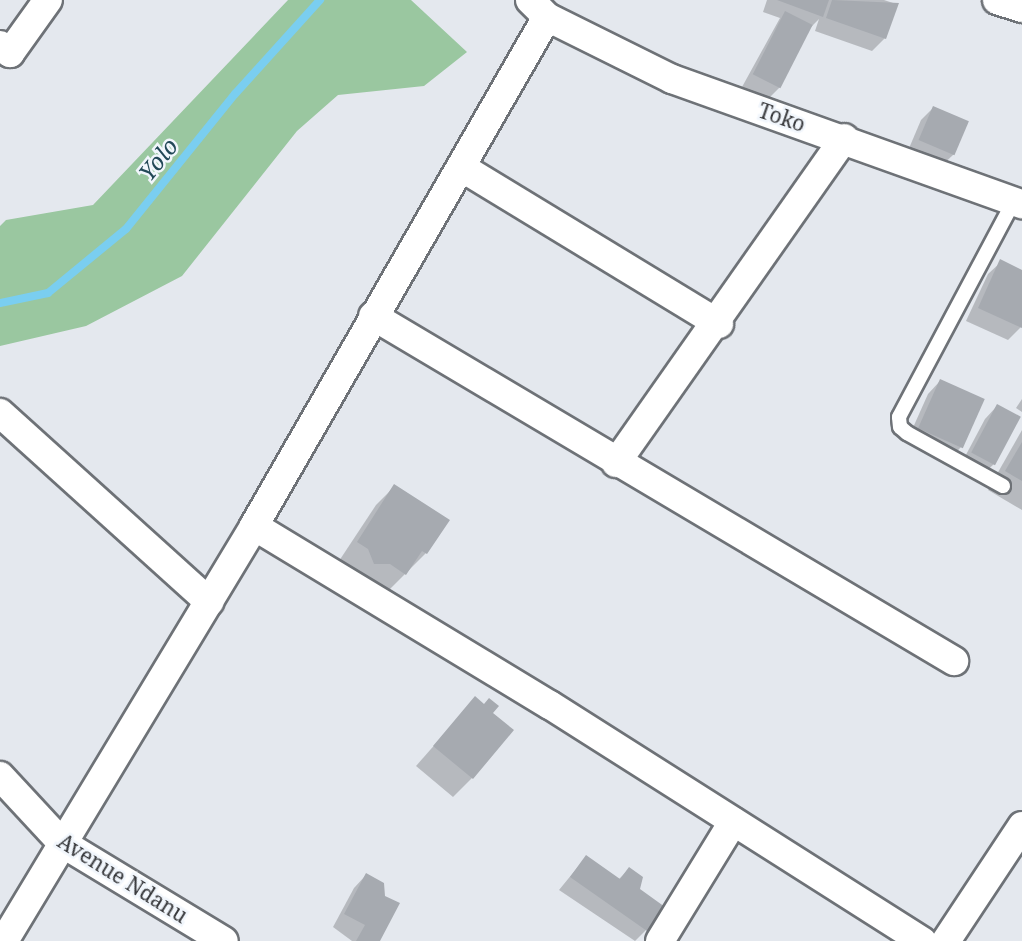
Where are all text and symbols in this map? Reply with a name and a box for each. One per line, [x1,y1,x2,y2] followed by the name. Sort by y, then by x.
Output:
[755,97,809,137] street label: Toko
[133,132,183,186] water label: Yolo
[54,828,192,928] street label: Avenue Ndanu

